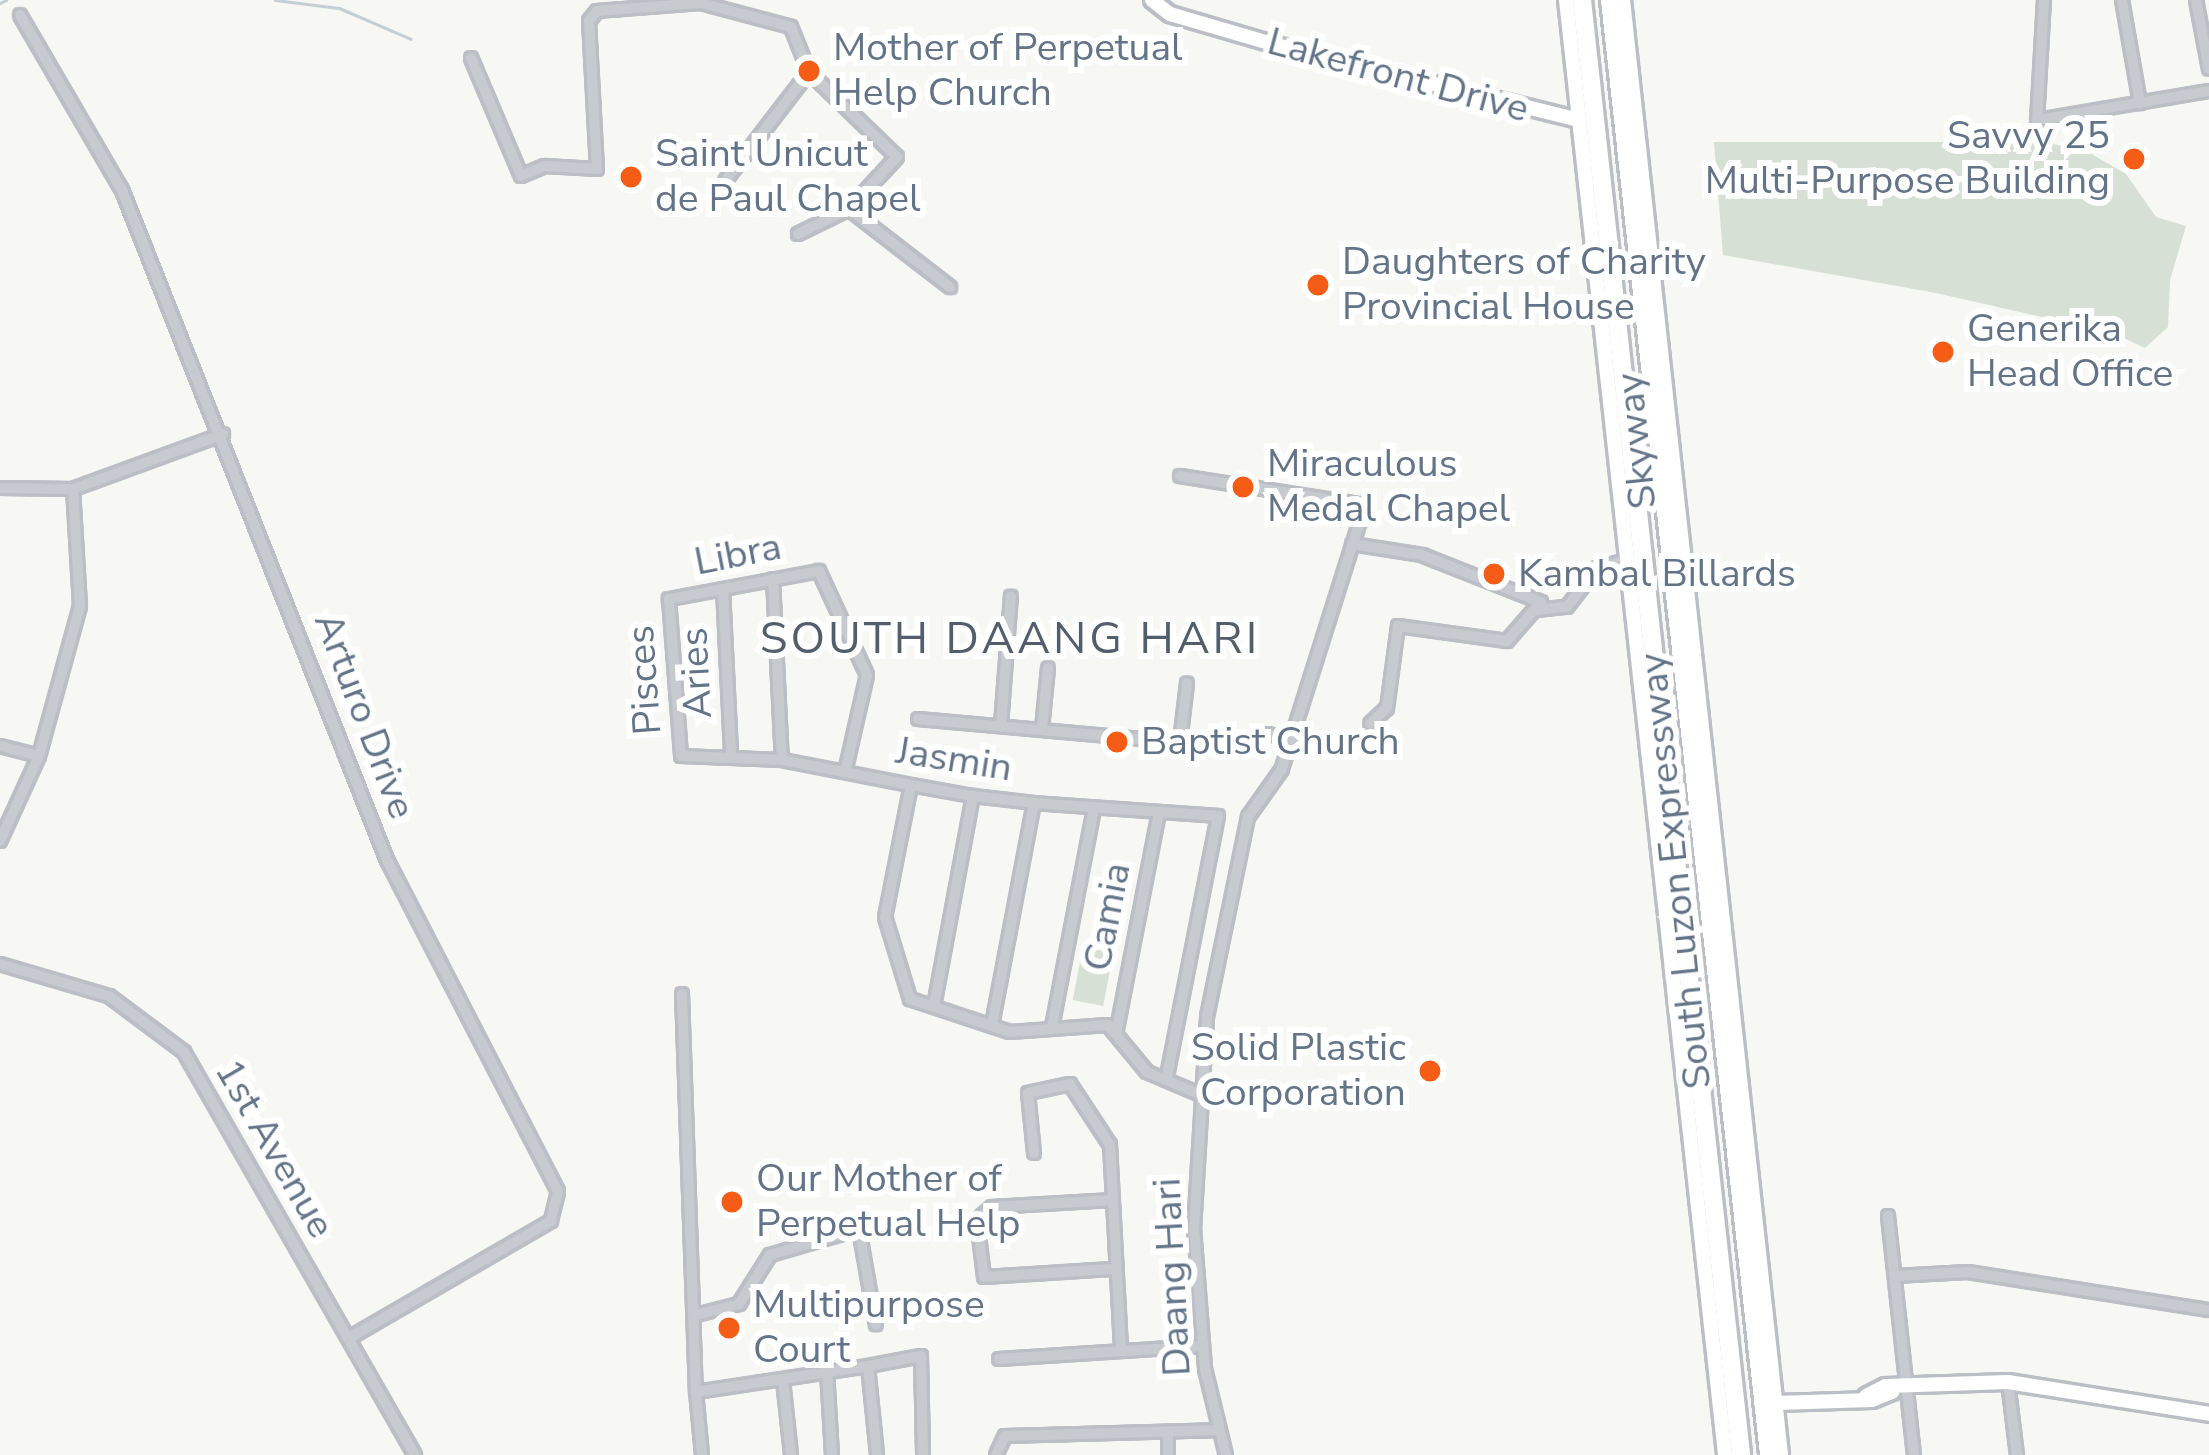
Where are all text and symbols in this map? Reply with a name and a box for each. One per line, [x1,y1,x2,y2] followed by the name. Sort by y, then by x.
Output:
[1262,19,1534,133] street label: Lakefront Drive
[833,26,1183,117] place label: Mother of Perpetual Help Church
[796,58,822,84] marker: Mother of Perpetual Help Church
[1705,114,2110,205] place label: Savvy 25 Multi-Purpose Building
[655,132,920,223] place label: Saint Unicut de Paul Chapel
[2121,146,2147,172] marker: Savvy 25 Multi-Purpose Building
[618,164,644,190] marker: Saint Unicut de Paul Chapel
[1342,240,1706,331] place label: Daughters of Charity Provincial House
[1305,272,1331,298] marker: Daughters of Charity Provincial House
[1967,307,2173,398] place label: Generika Head Office
[1930,339,1956,365] marker: Generika Head Office
[1607,371,1667,511] street label: Skyway
[1267,442,1510,533] place label: Miraculous Medal Chapel
[1230,474,1256,500] marker: Miraculous Medal Chapel
[691,524,785,586] street label: Libra
[1518,551,1796,597] place label: Kambal Billards
[1481,561,1507,587] marker: Kambal Billards
[303,606,425,826] street label: Arturo Drive
[760,612,1260,666] district label: SOUTH DAANG HARI
[618,624,672,736] street label: Pisces
[671,626,723,720] street label: Aries
[1630,651,1722,1091] street label: South Luzon Expressway
[1141,719,1400,765] place label: Baptist Church
[893,728,1015,792] street label: Jasmin
[1104,729,1130,755] marker: Baptist Church
[1075,859,1141,975] street label: Camia
[1191,1026,1406,1117] place label: Solid Plastic Corporation
[204,1051,344,1247] street label: 1st Avenue
[1417,1058,1443,1084] marker: Solid Plastic Corporation
[756,1157,1020,1248] place label: Our Mother of Perpetual Help
[1144,1177,1202,1377] street label: Daang Hari
[719,1189,745,1215] marker: Our Mother of Perpetual Help
[753,1283,985,1374] place label: Multipurpose Court
[716,1315,742,1341] marker: Multipurpose Court

